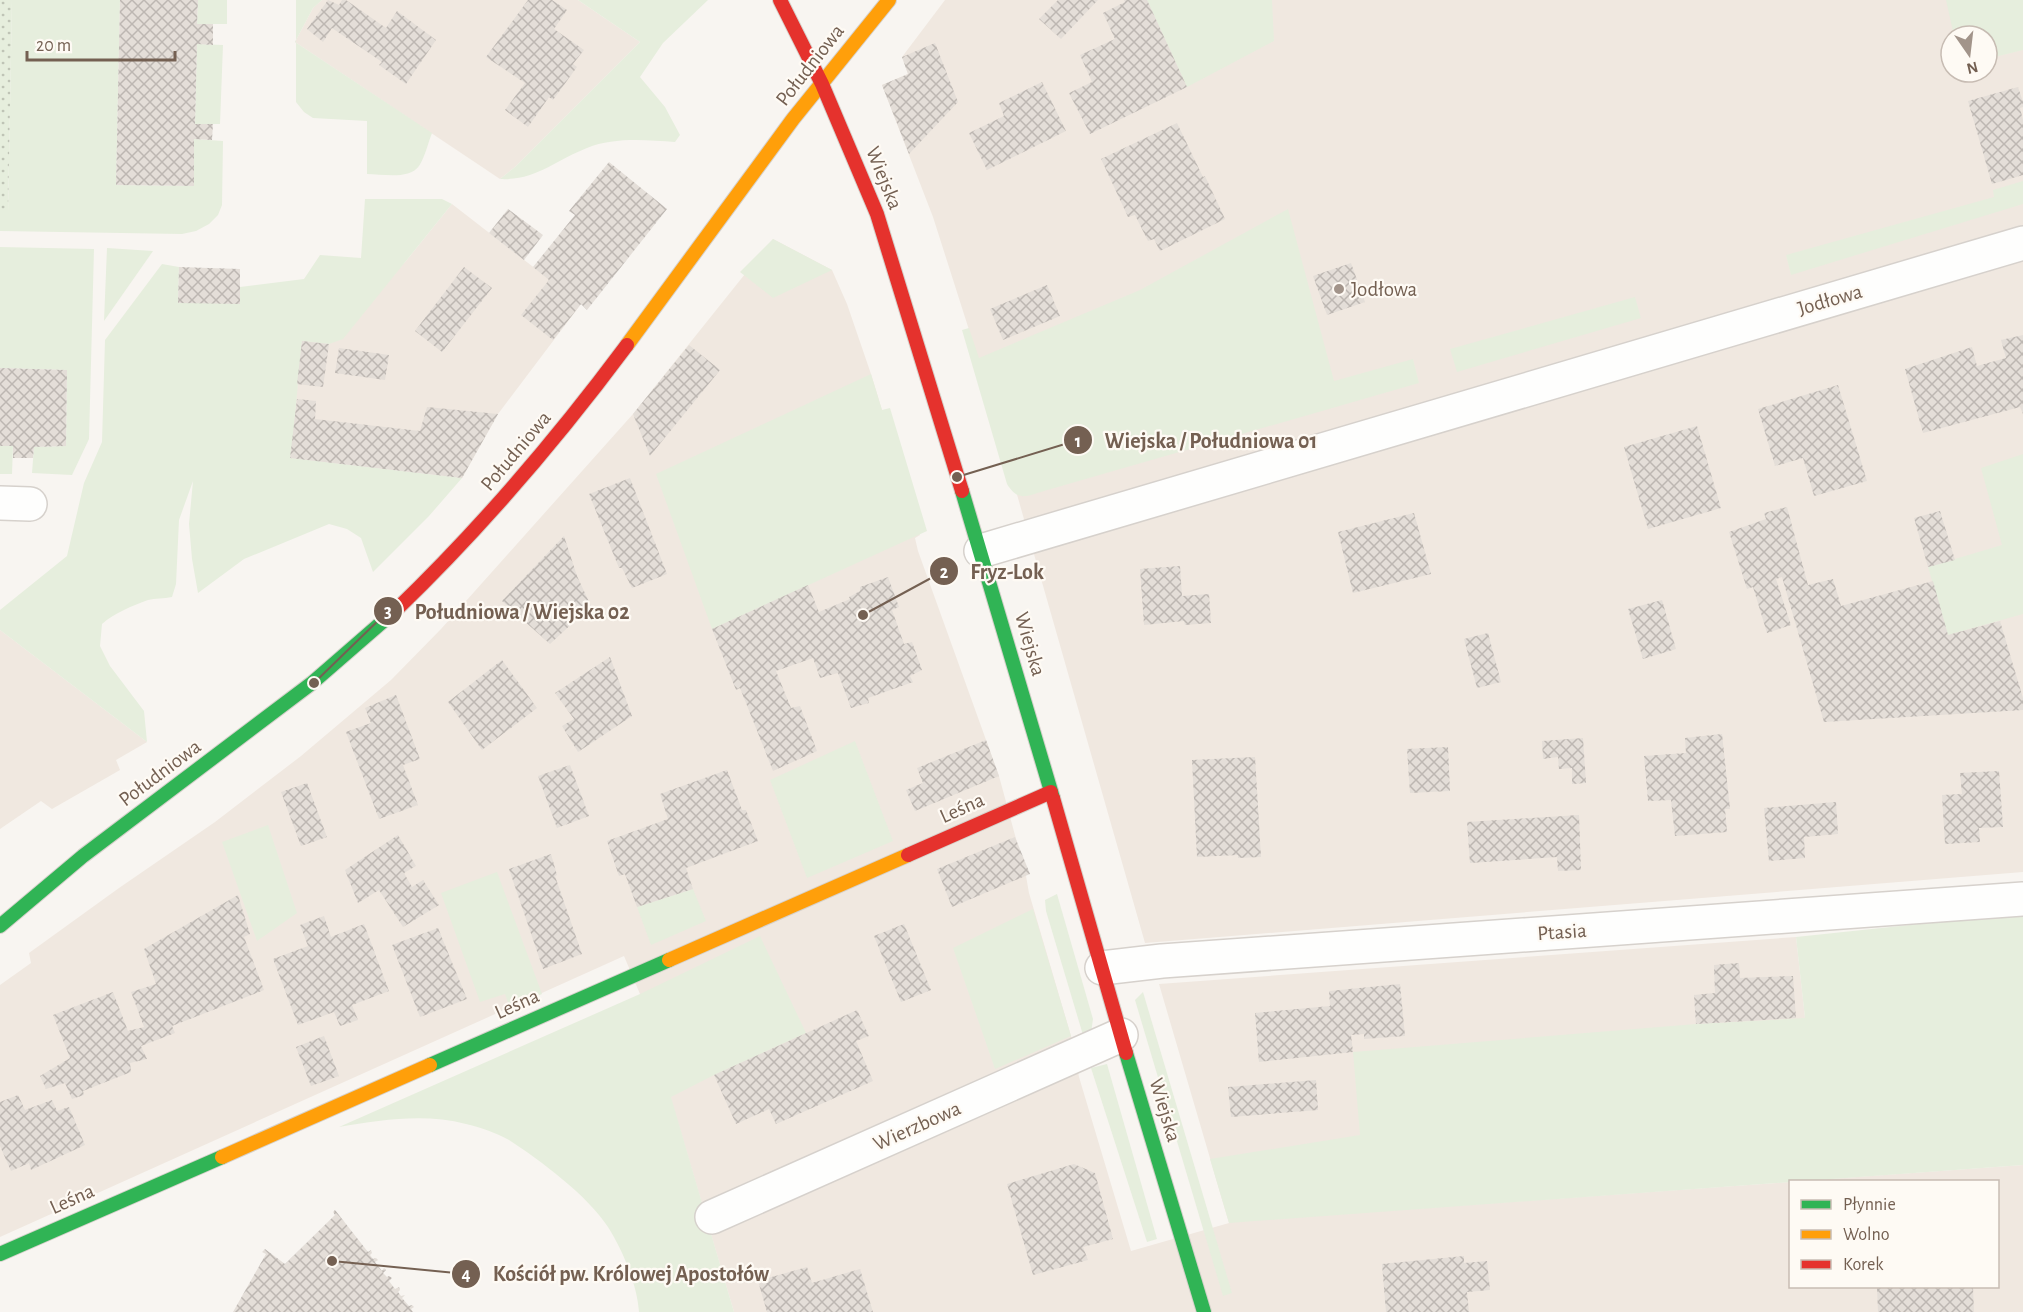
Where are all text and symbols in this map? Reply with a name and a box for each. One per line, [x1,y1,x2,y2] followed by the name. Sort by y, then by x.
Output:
[772,20,848,110] street label: Południowa
[27,24,176,62] scale bar
[1939,24,1999,84] north arrow
[36,37,71,55] text: 20 m
[1965,58,1980,77] text: N
[862,144,906,213] street label: Wiejska
[1351,279,1418,300] place label: Jodłowa
[1795,281,1865,319] street label: Jodłowa
[1332,282,1346,296] marker: Jodłowa
[477,407,555,495] street label: Południowa
[1063,420,1330,460] callout: Wiejska / Południowa 01
[1105,430,1317,453] text: Wiejska / Południowa 01
[1075,433,1081,451] text: 1
[929,551,1056,591] callout: Fryz-Lok
[970,561,1044,584] text: Fryz-Lok
[940,564,949,582] text: 2
[373,591,642,631] callout: Południowa / Wiejska 02
[414,601,630,624] text: Południowa / Wiejska 02
[384,603,392,621] text: 3
[1011,610,1049,679] street label: Wiejska
[115,735,205,811] street label: Południowa
[937,789,988,827] street label: Leśna
[1537,920,1588,944] street label: Ptasia
[492,985,543,1023] street label: Leśna
[1145,1076,1185,1145] street label: Wiejska
[870,1097,964,1155] street label: Wierzbowa
[47,1180,98,1218] street label: Leśna
[1789,1180,1999,1288] legend
[1843,1196,1896,1214] text: Płynnie
[1843,1226,1890,1244] text: Wolno
[451,1254,782,1294] callout: Kościół pw. Królowej Apostołów
[1843,1256,1884,1274] text: Korek
[493,1263,770,1286] text: Kościół pw. Królowej Apostołów
[461,1266,471,1284] text: 4

